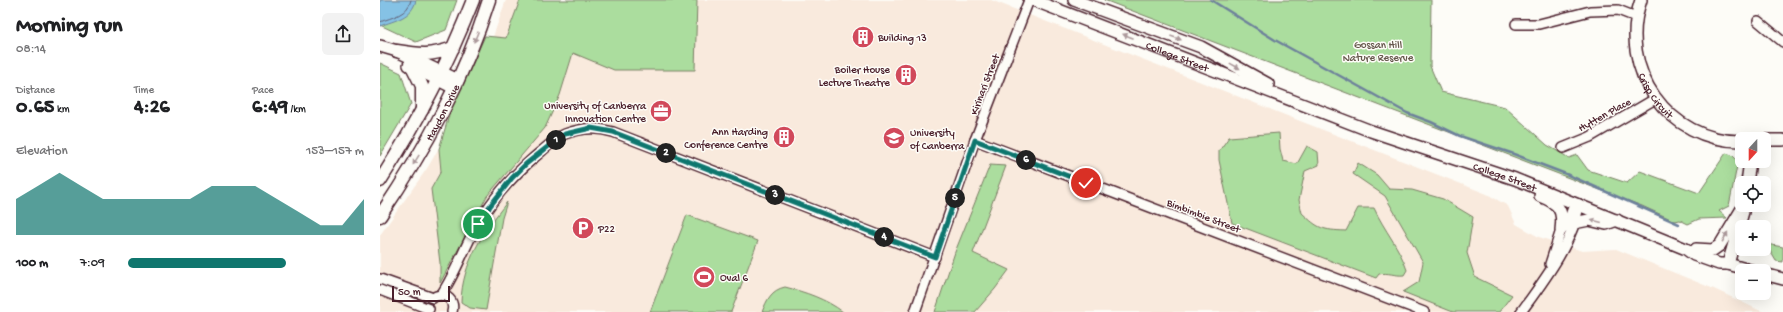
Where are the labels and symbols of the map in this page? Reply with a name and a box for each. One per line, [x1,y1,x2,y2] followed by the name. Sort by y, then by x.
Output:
[850,24,876,50] building icon: Building 13
[473,31,479,43] one-way arrow
[877,33,927,45] place label: Building 13
[1121,33,1133,39] one-way arrow
[1171,36,1183,42] one-way arrow
[1144,40,1211,76] street label: College Street
[1343,40,1414,65] park label: Gossan Hill Nature Reserve
[969,51,1004,117] street label: Kirinari Street
[893,62,919,88] building icon: Boiler House Lecture Theatre
[1229,63,1241,70] one-way arrow
[819,65,890,90] place label: Boiler House Lecture Theatre
[1635,72,1676,123] street label: Crisp Circuit
[424,83,463,143] street label: Haydon Drive
[1577,96,1634,135] street label: Hytten Place
[648,98,674,124] office icon: University of Canberra Innovation Centre
[544,100,647,126] place label: University of Canberra Innovation Centre
[771,124,797,150] building icon: Ann Harding Conference Centre
[881,125,907,151] school or university icon: University of Canberra
[684,127,768,152] place label: Ann Harding Conference Centre
[910,128,965,153] place label: University of Canberra
[546,130,566,150] pin: 1
[1735,132,1771,168] north arrow
[656,143,676,163] pin: 2
[1016,150,1036,170] pin: 6
[413,154,420,166] one-way arrow
[1471,161,1539,196] street label: College Street
[1069,166,1103,200] pin
[765,185,785,205] pin: 3
[945,188,965,208] pin: 5
[1164,197,1243,237] street label: Bimbimbie Street
[461,207,495,241] pin
[570,215,596,241] parking icon: P22
[1589,218,1602,224] one-way arrow
[597,224,615,236] place label: P22
[874,227,894,247] pin: 4
[1722,231,1728,243] one-way arrow
[691,264,717,290] sports icon: Oval 6
[720,273,749,285] place label: Oval 6
[392,284,450,303] scale bar

